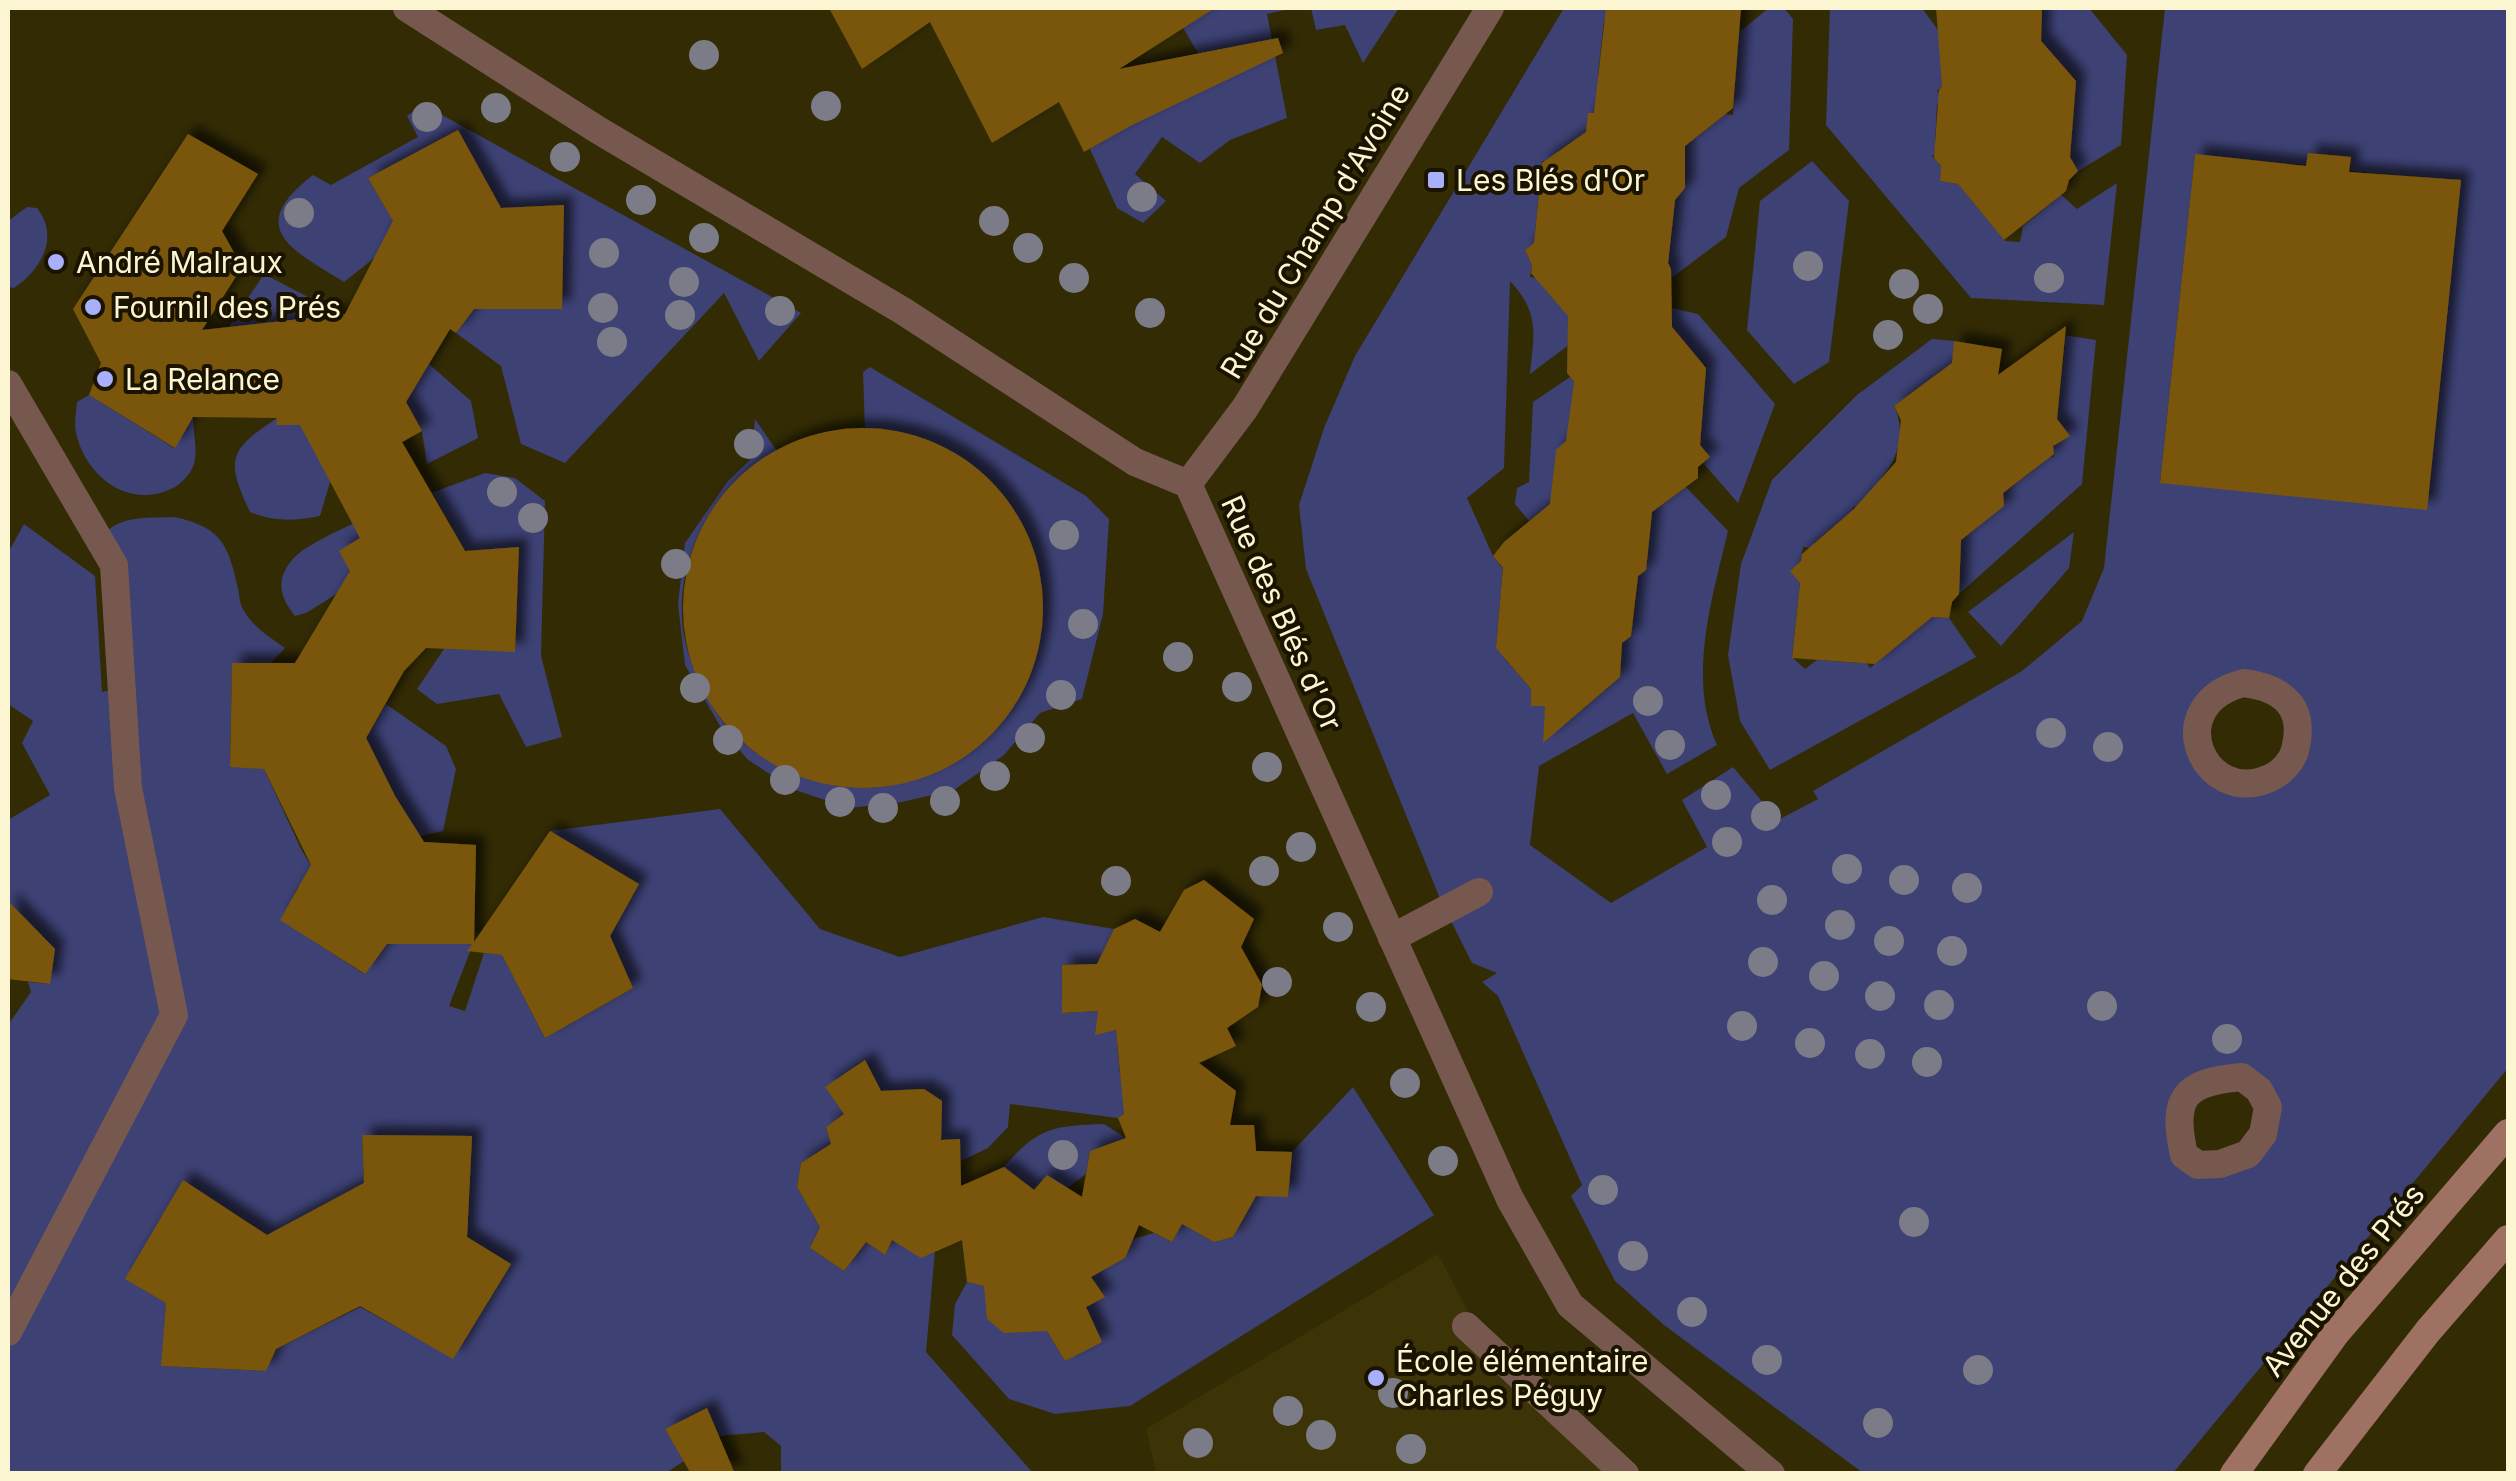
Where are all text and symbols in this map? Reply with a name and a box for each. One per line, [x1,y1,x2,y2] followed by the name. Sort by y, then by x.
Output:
[1213,77,1417,385] street label: Rue du Champ d'Avoine
[1456,162,1645,198] place label: Les Blés d'Or
[1425,169,1447,191] marker: Les Blés d'Or
[76,244,283,280] place label: André Malraux
[45,251,67,273] marker: André Malraux
[113,289,341,325] place label: Fournil des Prés
[82,296,104,318] marker: Fournil des Prés
[125,361,280,397] place label: La Relance
[94,368,116,390] marker: La Relance
[1214,490,1350,736] street label: Rue des Blés d'Or
[2254,1176,2432,1384] street label: Avenue des Prés
[1396,1343,1648,1413] place label: École élémentaire Charles Péguy
[1365,1367,1387,1389] marker: École élémentaire Charles Péguy

